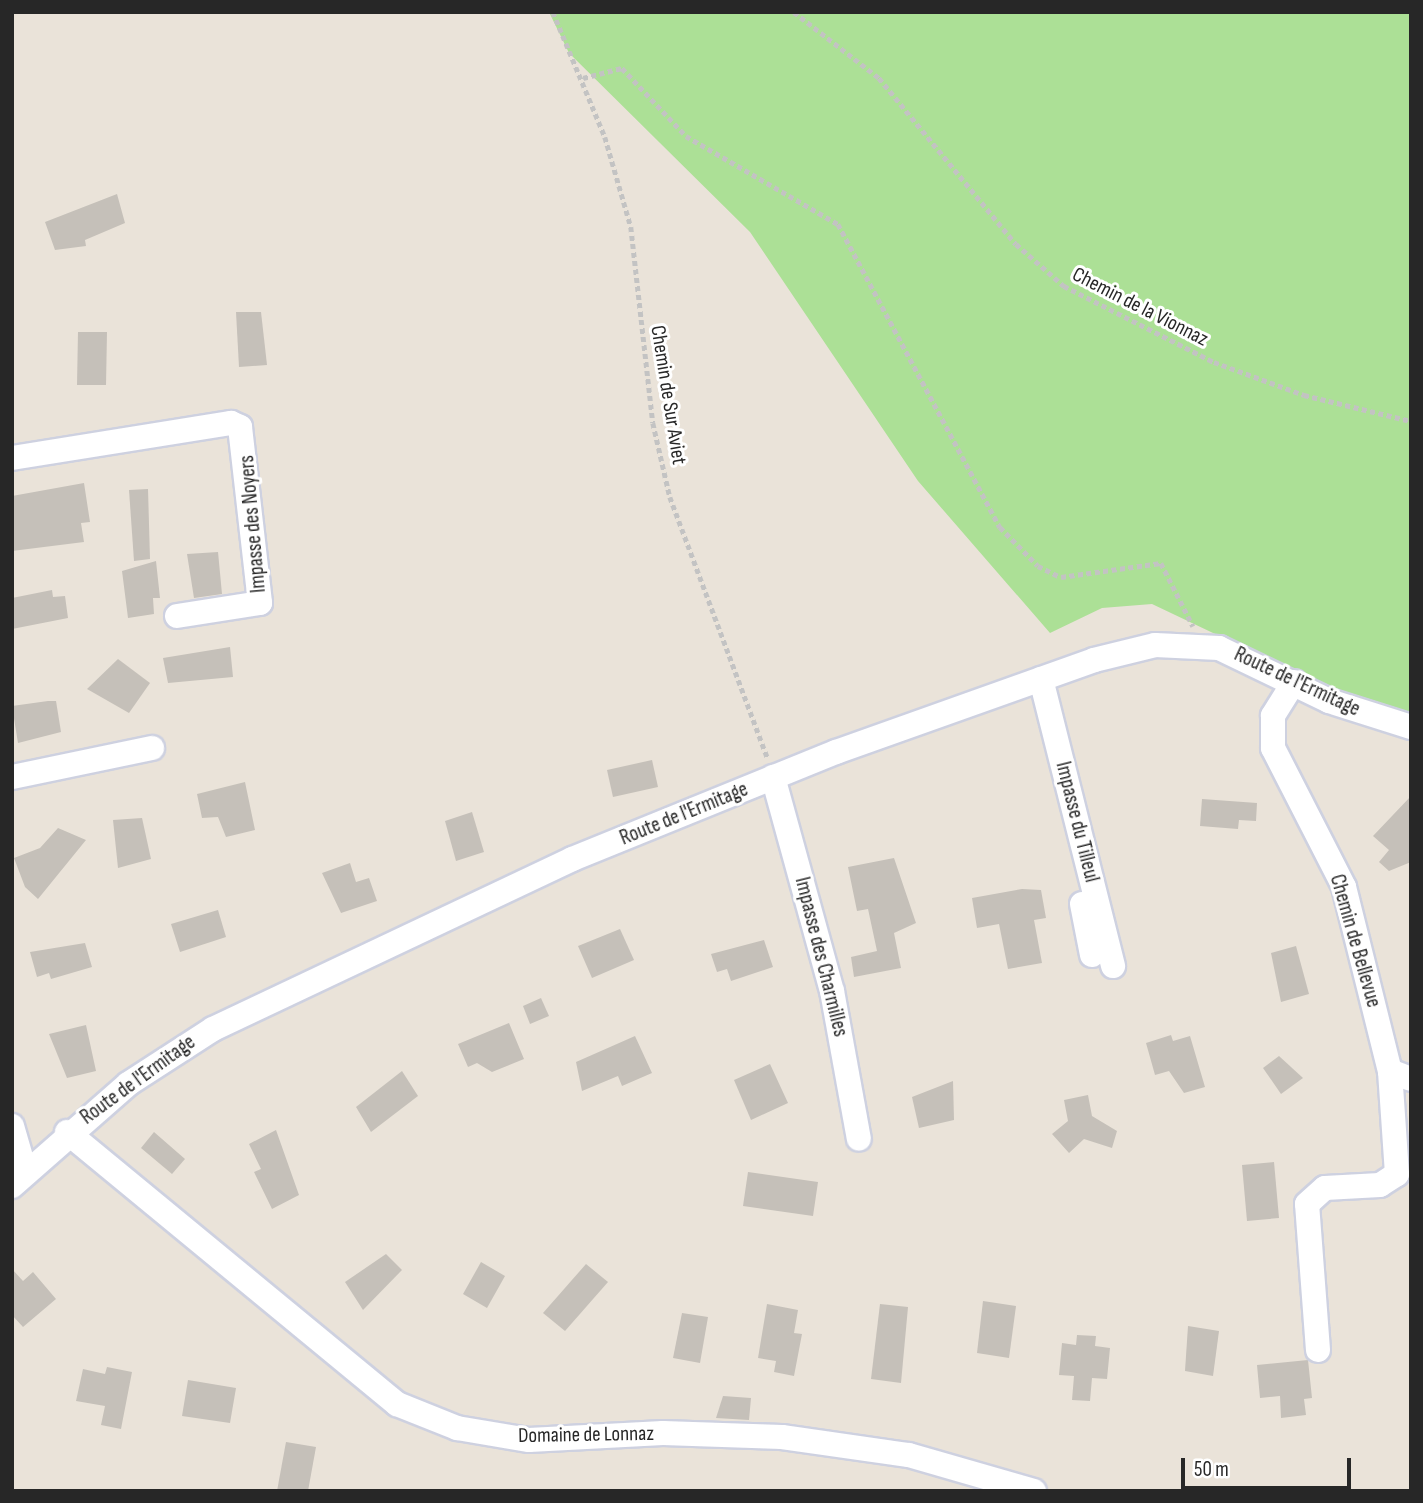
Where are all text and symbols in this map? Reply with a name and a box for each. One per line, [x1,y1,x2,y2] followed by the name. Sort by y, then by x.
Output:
[1068,262,1212,352] street label: Chemin de la Vionnaz
[645,324,691,466] street label: Chemin de Sur Aviet
[234,454,272,594] street label: Impasse des Noyers
[1230,642,1364,722] street label: Route de l'Ermitage
[1050,759,1104,885] street label: Impasse du Tilleul
[616,777,752,851] street label: Route de l'Ermitage
[1324,872,1386,1010] street label: Chemin de Bellevue
[789,875,853,1039] street label: Impasse des Charmilles
[76,1030,200,1130] street label: Route de l'Ermitage
[518,1421,654,1449] street label: Domaine de Lonnaz
[1185,1444,1355,1488] scale bar
[1194,1457,1229,1482] text: 50 m

